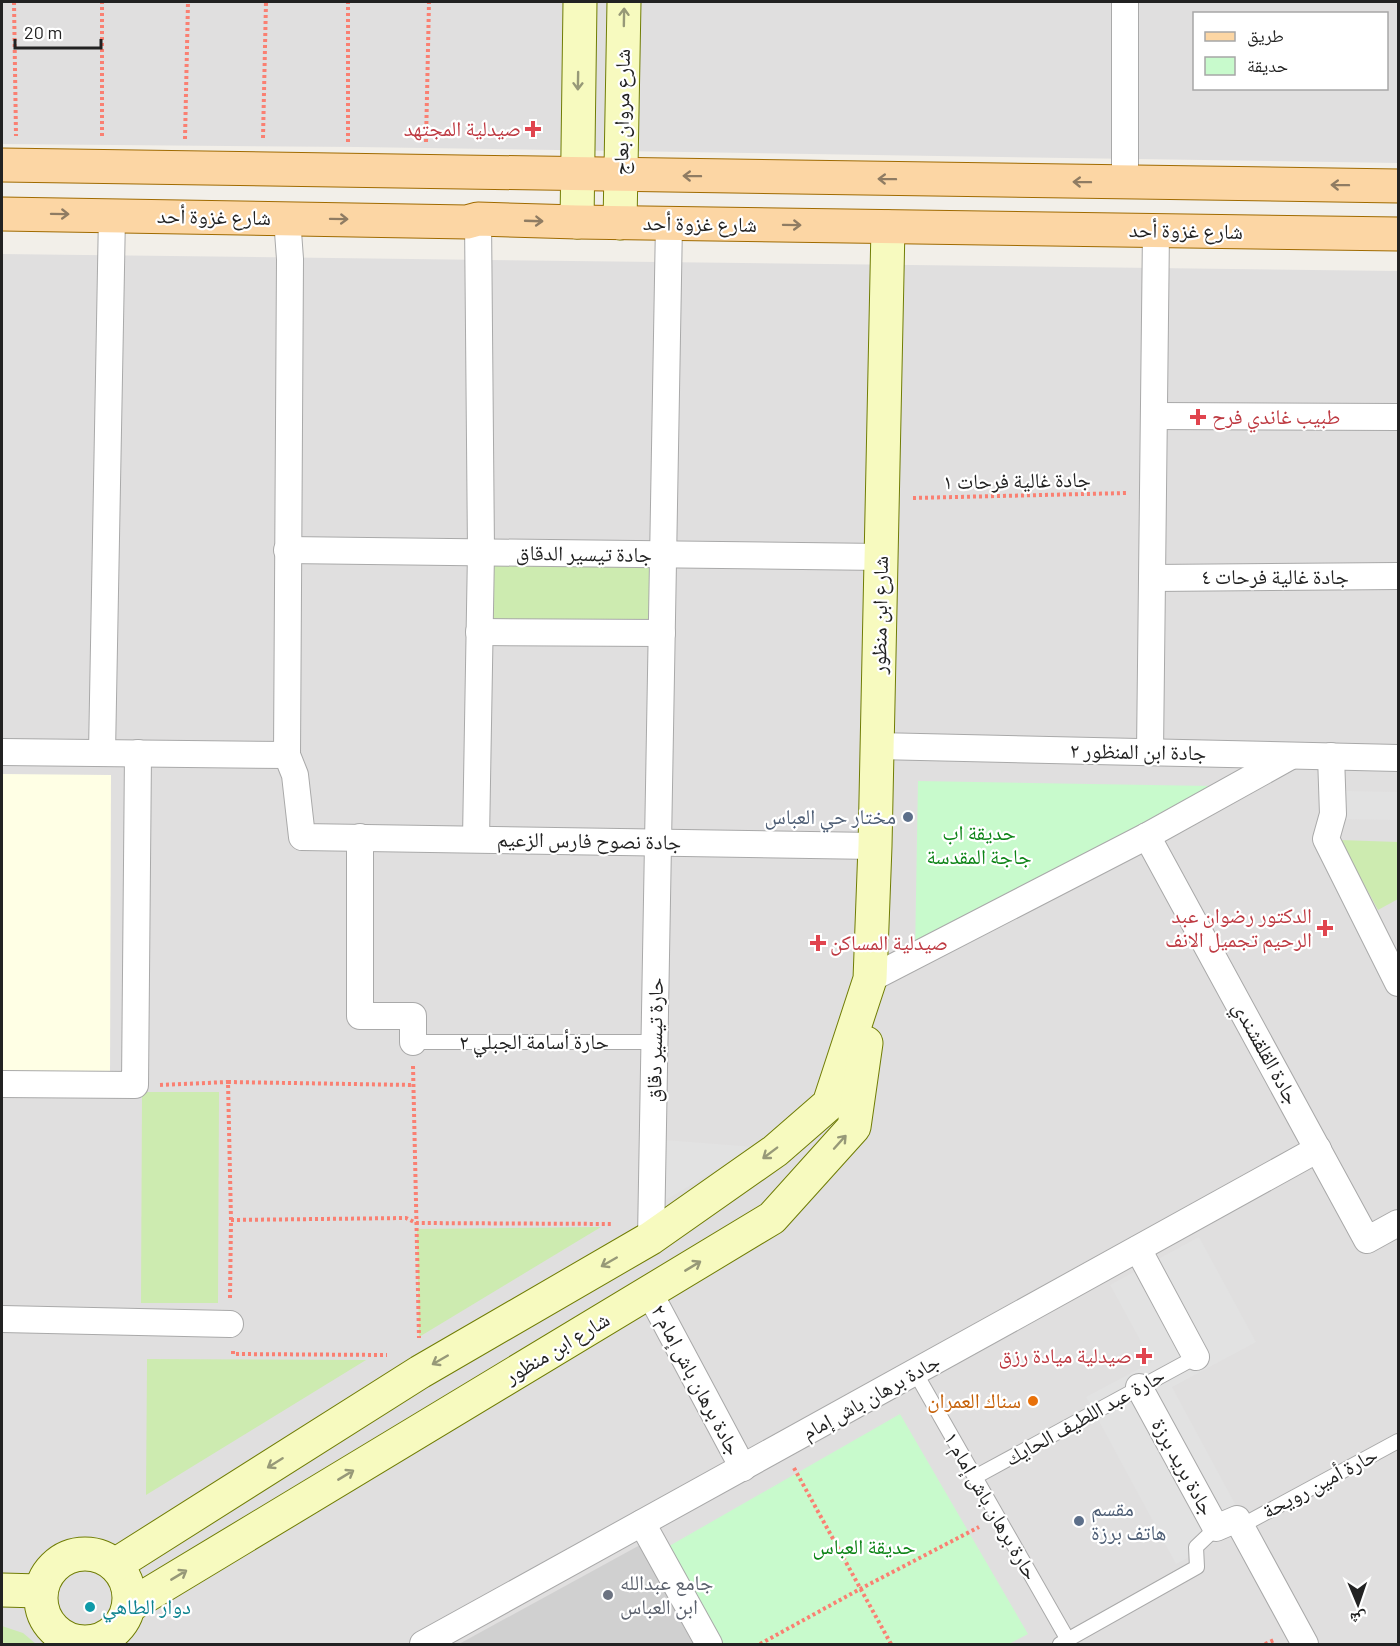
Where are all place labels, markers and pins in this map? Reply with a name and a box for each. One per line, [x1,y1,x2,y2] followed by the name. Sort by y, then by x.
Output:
[404,115,521,141] place label: صيدلية المجتهد
[526,122,540,136] marker: صيدلية المجتهد
[1212,403,1340,433] place label: طبيب غاندي فرح
[1189,408,1207,426] marker: طبيب غاندي فرح
[764,803,896,833] place label: مختار حي العباس
[901,810,915,824] marker: مختار حي العباس
[1165,902,1312,954] place label: الدكتور رضوان عبد الرحيم تجميل الانف
[1316,919,1334,937] marker: الدكتور رضوان عبد الرحيم تجميل الانف
[830,929,948,956] place label: صيدلية المساكن
[811,936,825,950] marker: صيدلية المساكن
[999,1342,1132,1369] place label: صيدلية ميادة رزق
[1137,1349,1151,1363] marker: صيدلية ميادة رزق
[927,1387,1021,1413] place label: سناك العمران
[1026,1394,1040,1408] marker: سناك العمران
[1091,1495,1166,1545] place label: مقسم هاتف برزة
[1072,1514,1086,1528] marker: مقسم هاتف برزة
[620,1569,713,1620] place label: جامع عبدالله ابن العباس
[601,1588,615,1602] marker: جامع عبدالله ابن العباس
[102,1593,191,1623] place label: دوار الطاهي
[83,1600,97,1614] marker: دوار الطاهي

